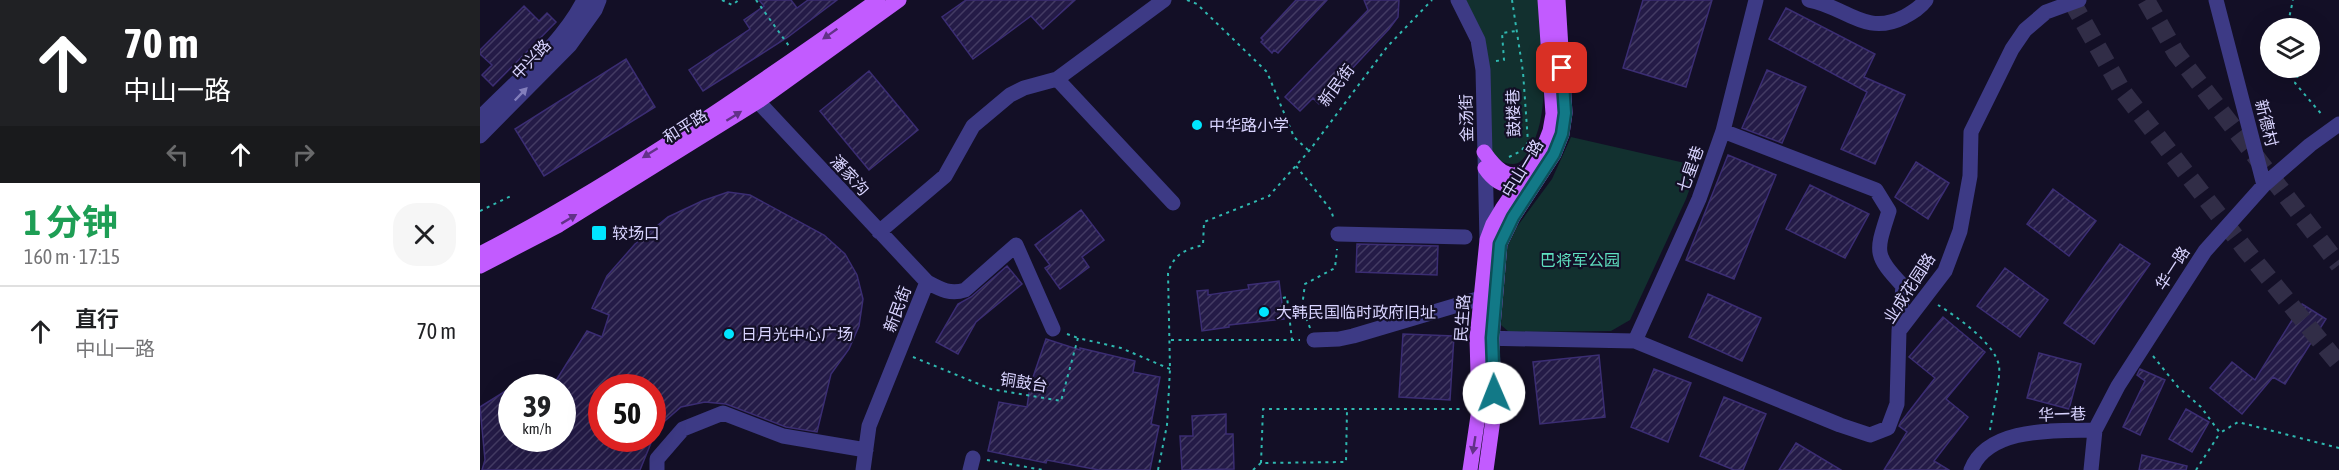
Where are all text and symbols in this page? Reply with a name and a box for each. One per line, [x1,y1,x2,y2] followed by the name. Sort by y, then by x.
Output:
[2260,18,2320,78] map controls
[2260,18,2320,78] button: layers
[123,19,198,67] text: 70 m
[24,24,102,102] icon: ahead
[823,28,839,40] one-way arrow
[508,35,554,83] street label: 中兴路
[1536,42,1587,93] pin
[1545,51,1578,84] icon: arrive
[1314,60,1358,110] street label: 新民街
[123,75,231,106] text: 中山一路
[514,87,528,102] one-way arrow
[1503,89,1523,137] street label: 鼓楼巷
[1457,94,1475,142] street label: 金汤街
[2252,98,2282,148] street label: 新德村
[660,106,710,146] street label: 和平路
[726,111,743,122] one-way arrow
[1209,116,1289,134] place label: 中华路小学
[1190,118,1204,132] marker: 中华路小学
[1498,136,1546,200] street label: 中山一路
[161,138,194,171] icon: left
[224,138,257,171] icon: ahead
[287,138,320,171] icon: right
[1673,143,1707,195] street label: 七星巷
[642,147,658,158] one-way arrow
[827,151,873,199] street label: 潘家沟
[24,201,118,243] text: 1 分钟
[393,203,456,266] button: close
[561,214,577,225] one-way arrow
[590,224,608,242] marker: 较场口
[612,224,660,242] place label: 较场口
[2151,243,2193,293] street label: 华一路
[24,245,120,268] text: 160 m · 17:15
[1880,250,1938,326] street label: 业成花园路
[1540,251,1620,269] park label: 巴将军公园
[880,283,914,335] street label: 新民街
[1451,293,1473,343] street label: 民生路
[1276,303,1436,321] place label: 大韩民国临时政府旧址
[1257,305,1271,319] marker: 大韩民国临时政府旧址
[75,306,119,332] text: 直行
[24,315,57,348] icon: ahead
[416,318,456,344] text: 70 m
[741,325,853,343] place label: 日月光中心广场
[722,327,736,341] marker: 日月光中心广场
[75,337,155,360] text: 中山一路
[1462,361,1526,425] position arrow
[999,369,1049,395] street label: 铜鼓台
[588,374,666,452] speed limit sign: 50
[523,389,551,423] text: 39
[2038,404,2086,424] street label: 华一巷
[522,420,552,437] text: km/h
[1469,435,1478,454] one-way arrow

